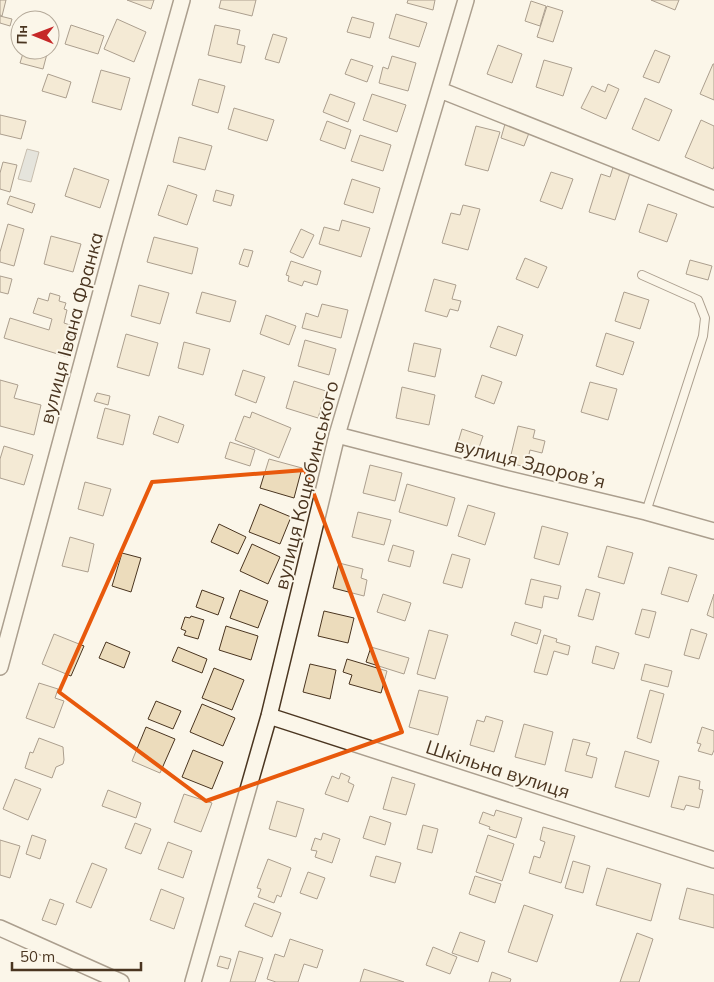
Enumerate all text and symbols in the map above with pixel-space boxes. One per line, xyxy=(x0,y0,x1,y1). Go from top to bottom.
north arrow xyxy=(10,10,60,60)
text: Пн xyxy=(13,25,31,45)
street label: вулиця Івана Франка xyxy=(34,229,108,427)
street label: вулиця Коцюбинського xyxy=(268,378,344,592)
street label: вулиця Здоровʼя xyxy=(452,433,608,493)
street label: Шкільна вулиця xyxy=(423,734,573,804)
scale bar xyxy=(12,940,141,972)
text: 50 m xyxy=(20,947,55,966)

